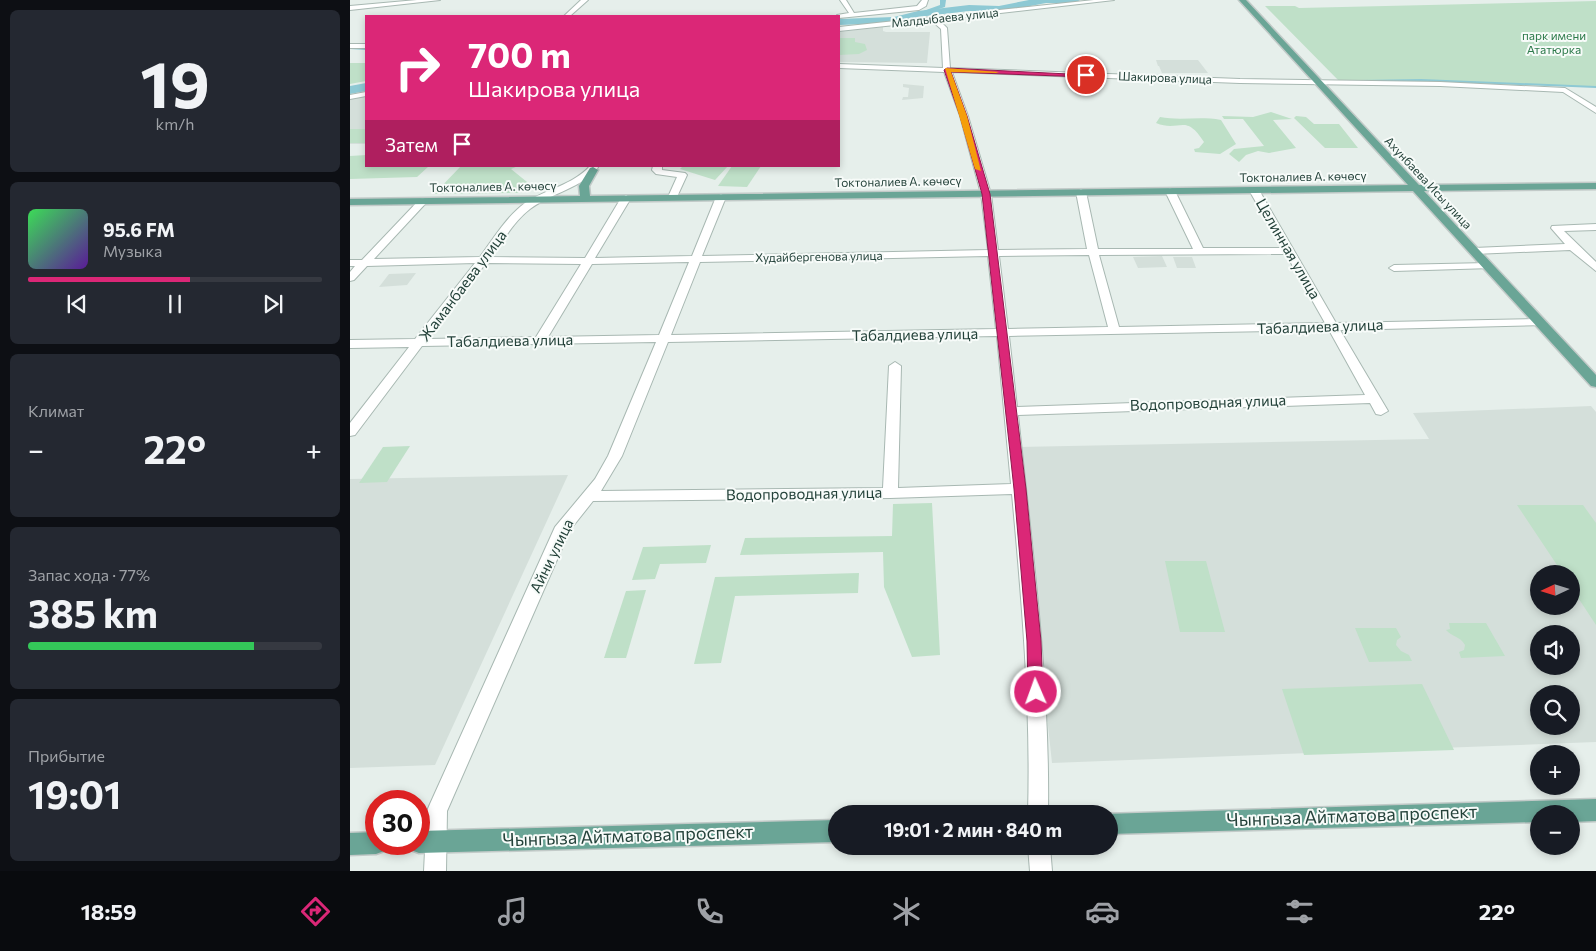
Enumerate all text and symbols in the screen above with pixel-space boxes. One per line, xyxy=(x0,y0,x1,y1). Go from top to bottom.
street label: Малдыбаева улица xyxy=(891,4,999,30)
park label: парк имени Ататюрка xyxy=(1522,28,1586,56)
text: 700 m xyxy=(468,32,571,75)
icon: right xyxy=(385,35,450,100)
text: 19 xyxy=(140,42,210,121)
pin xyxy=(1065,54,1107,96)
icon: arrive xyxy=(1072,61,1100,89)
street label: Шакирова улица xyxy=(1118,68,1212,86)
text: Шакирова улица xyxy=(468,75,640,102)
text: km/h xyxy=(156,114,194,133)
icon: arrive xyxy=(448,130,476,158)
text: Затем xyxy=(385,133,438,156)
street label: Ахунбаева Исы улица xyxy=(1382,133,1475,231)
street label: Токтоналиев А. көчөсү xyxy=(1239,168,1367,184)
street label: Токтоналиев А. көчөсү xyxy=(834,173,962,189)
street label: Токтоналиев А. көчөсү xyxy=(429,178,557,194)
street label: Целинная улица xyxy=(1253,195,1325,302)
text: 95.6 FM xyxy=(103,218,175,241)
street label: Жаманбаева улица xyxy=(414,226,510,345)
text: Музыка xyxy=(103,241,162,260)
street label: Худайбергенова улица xyxy=(755,248,883,264)
icon: previous xyxy=(63,290,91,318)
icon: pause xyxy=(161,290,189,318)
icon: next xyxy=(259,290,287,318)
street label: Табалдиева улица xyxy=(1256,315,1384,337)
street label: Табалдиева улица xyxy=(852,324,978,344)
street label: Табалдиева улица xyxy=(447,330,573,350)
street label: Водопроводная улица xyxy=(1130,390,1286,414)
text: Климат xyxy=(28,401,84,420)
text: 22° xyxy=(143,425,206,472)
text: − xyxy=(28,432,44,466)
text: + xyxy=(306,432,322,466)
street label: Водопроводная улица xyxy=(726,483,882,503)
street label: Айни улица xyxy=(525,516,577,595)
text: Запас хода · 77% xyxy=(28,565,150,584)
north arrow xyxy=(1530,565,1580,615)
map controls xyxy=(1530,565,1580,855)
text: 385 km xyxy=(28,589,158,636)
button: sound xyxy=(1530,625,1580,675)
position arrow xyxy=(1009,665,1061,717)
button: search xyxy=(1530,685,1580,735)
button: + xyxy=(1530,745,1580,795)
text: Прибытие xyxy=(28,746,105,765)
text: 19:01 xyxy=(28,770,121,817)
speed limit sign: 30 xyxy=(365,790,430,855)
street label: Чынгыза Айтматова проспект xyxy=(1226,800,1478,830)
button: − xyxy=(1530,805,1580,855)
text: 19:01 · 2 мин · 840 m xyxy=(884,818,1062,841)
street label: Чынгыза Айтматова проспект xyxy=(502,820,754,850)
icon: directions xyxy=(298,894,333,929)
icon: music xyxy=(495,894,530,929)
icon: phone xyxy=(692,894,727,929)
icon: climate xyxy=(889,894,924,929)
icon: car xyxy=(1085,894,1120,929)
icon: filters xyxy=(1282,894,1317,929)
text: 18:59 xyxy=(81,898,137,925)
text: 22° xyxy=(1479,898,1515,925)

